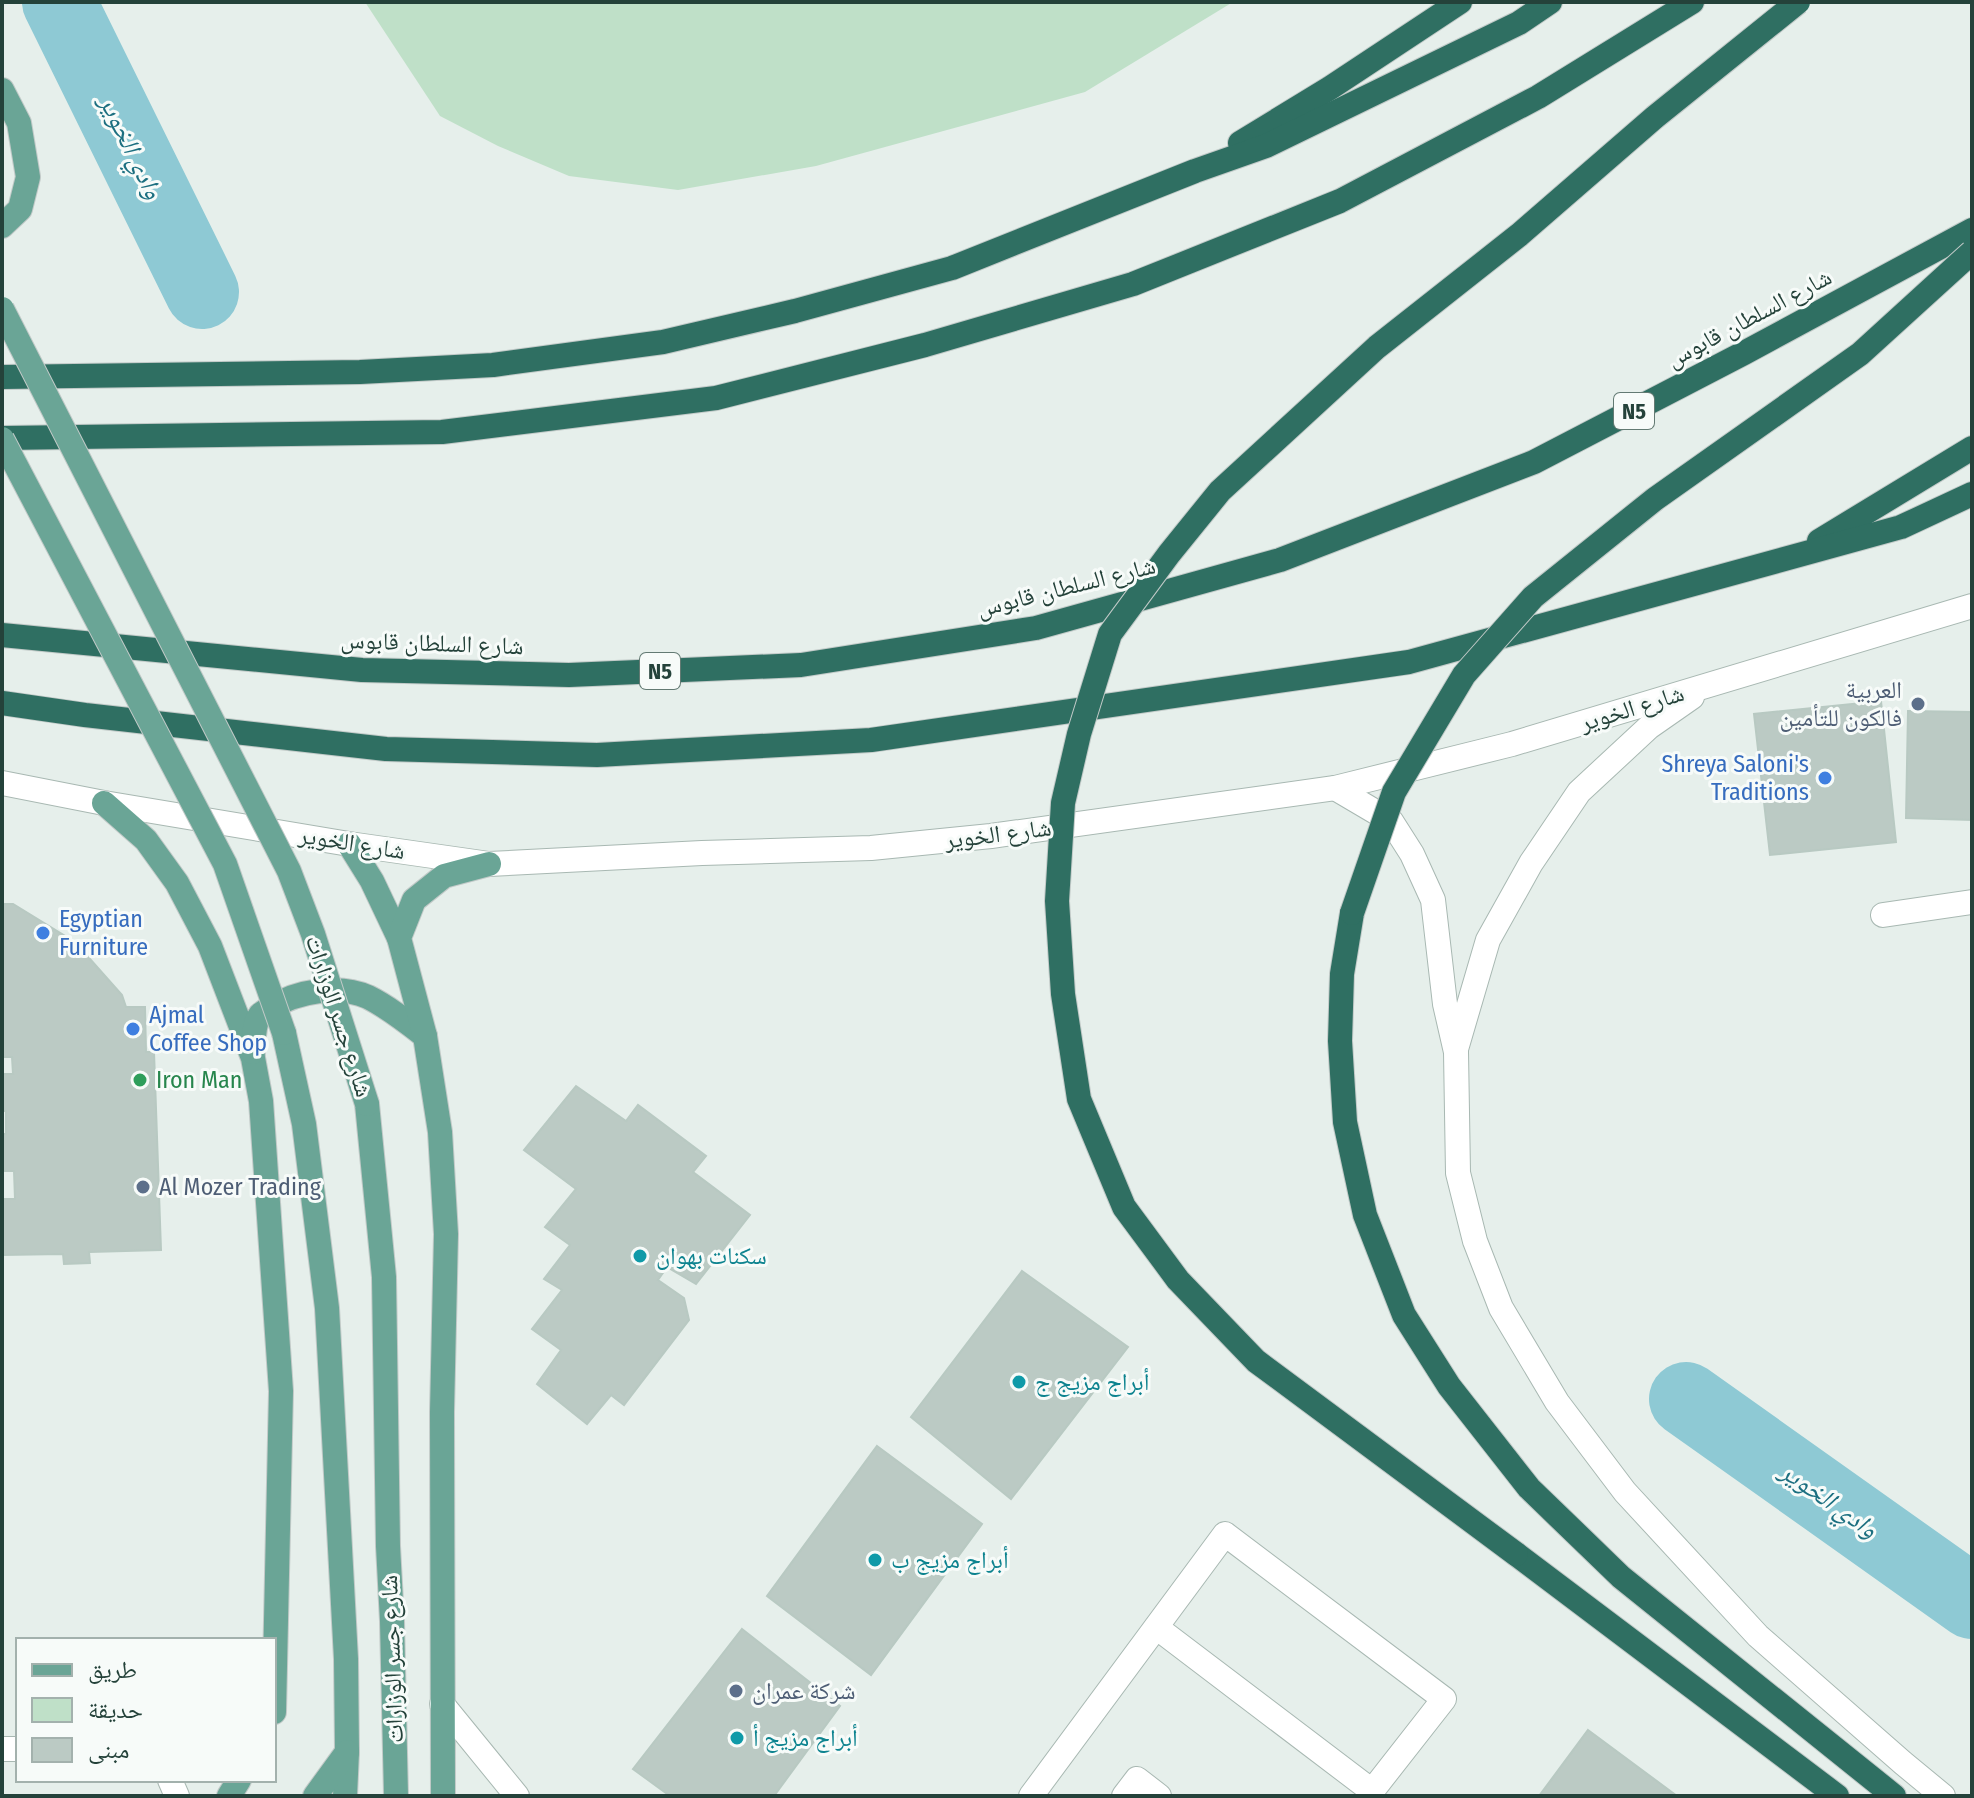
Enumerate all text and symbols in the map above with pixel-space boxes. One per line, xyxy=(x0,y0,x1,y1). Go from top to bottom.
water label: وادي الخوير xyxy=(88,88,169,206)
street label: شارع السلطان قابوس xyxy=(1662,263,1837,374)
road number: N5 xyxy=(1614,393,1654,429)
street label: شارع السلطان قابوس xyxy=(974,551,1158,624)
street label: شارع السلطان قابوس xyxy=(340,626,524,661)
road number: N5 xyxy=(640,653,680,689)
place label: العربية فالكون للتأمين xyxy=(1780,676,1902,732)
street label: شارع الخوير xyxy=(1576,679,1688,738)
marker: العربية فالكون للتأمين xyxy=(1909,695,1927,713)
place label: Shreya Saloni's Traditions xyxy=(1661,750,1809,806)
marker: Shreya Saloni's Traditions xyxy=(1816,769,1834,787)
street label: شارع الخوير xyxy=(942,814,1053,856)
street label: شارع الخوير xyxy=(296,821,407,866)
place label: Egyptian Furniture xyxy=(59,905,148,961)
marker: Egyptian Furniture xyxy=(34,924,52,942)
street label: شارع جسر الوزارات xyxy=(299,932,378,1101)
place label: Ajmal Coffee Shop xyxy=(149,1001,267,1057)
marker: Ajmal Coffee Shop xyxy=(124,1020,142,1038)
place label: Iron Man xyxy=(156,1066,242,1094)
marker: Iron Man xyxy=(131,1071,149,1089)
place label: Al Mozer Trading xyxy=(159,1173,322,1201)
marker: Al Mozer Trading xyxy=(134,1178,152,1196)
place label: سكنات بهوان xyxy=(656,1242,767,1270)
marker: سكنات بهوان xyxy=(631,1247,649,1265)
place label: أبراج مزيج ج xyxy=(1035,1368,1149,1397)
marker: أبراج مزيج ج xyxy=(1010,1373,1028,1391)
water label: وادي الخوير xyxy=(1770,1454,1884,1549)
place label: أبراج مزيج ب xyxy=(891,1546,1009,1575)
marker: أبراج مزيج ب xyxy=(866,1551,884,1569)
street label: شارع جسر الوزارات xyxy=(375,1574,410,1744)
legend xyxy=(16,1638,276,1782)
text: طريق xyxy=(88,1656,137,1684)
place label: شركة عمران xyxy=(752,1677,855,1705)
marker: شركة عمران xyxy=(727,1682,745,1700)
text: حديقة xyxy=(88,1696,143,1724)
place label: أبراج مزيج أ xyxy=(753,1724,858,1753)
marker: أبراج مزيج أ xyxy=(728,1729,746,1747)
text: مبنى xyxy=(88,1736,129,1764)

